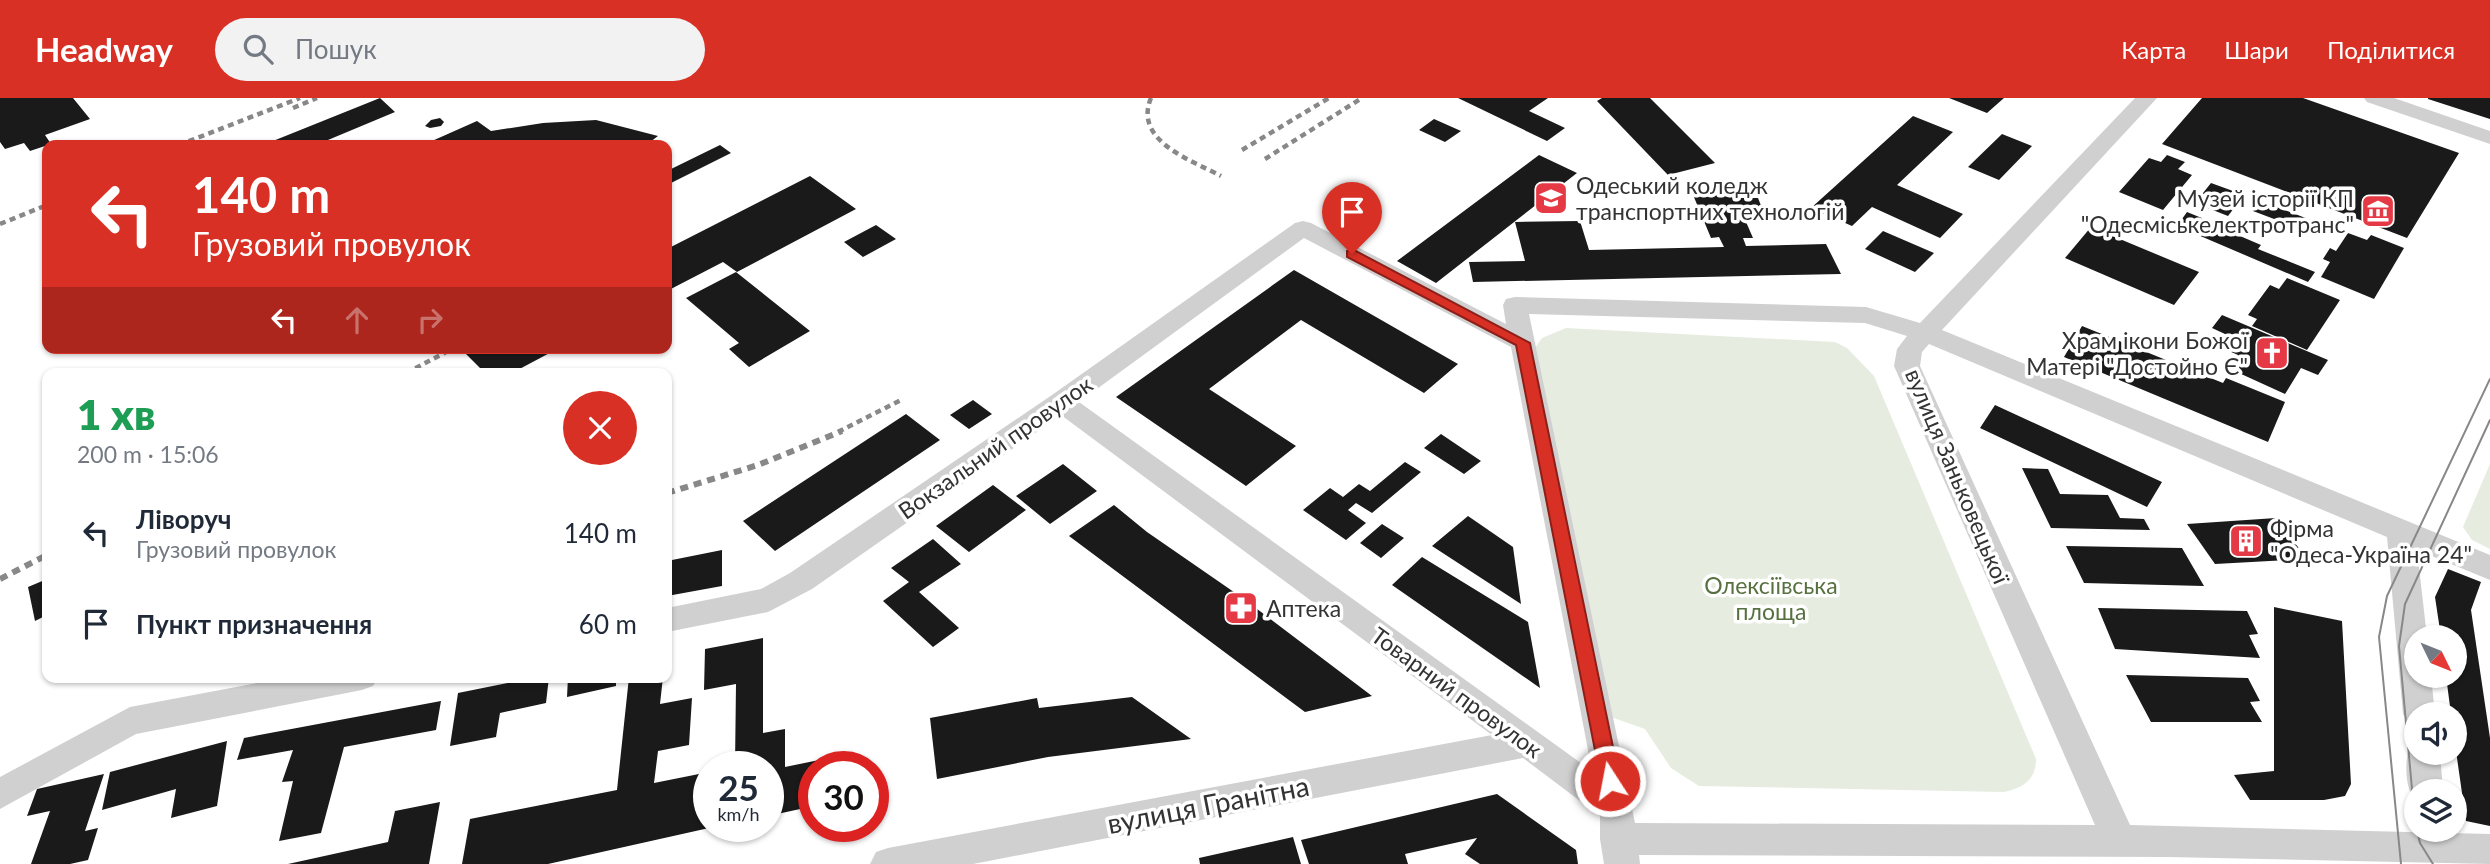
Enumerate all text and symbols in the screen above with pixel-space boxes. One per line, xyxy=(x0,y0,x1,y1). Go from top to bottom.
search box xyxy=(215,18,705,81)
text: Headway xyxy=(35,29,173,69)
icon: search xyxy=(239,30,277,68)
text: Пошук xyxy=(295,33,377,65)
text: Карта xyxy=(2121,35,2186,64)
text: Шари xyxy=(2224,35,2289,64)
text: Поділитися xyxy=(2327,35,2455,64)
text: 140 m xyxy=(192,165,330,223)
icon: left xyxy=(77,168,168,259)
place label: Одеський коледж транспортних технологій xyxy=(1576,171,1845,225)
school or university icon: Одеський коледж транспортних технологій xyxy=(1532,179,1570,217)
pin xyxy=(1322,182,1382,254)
place label: Музей історії КП "Одесміськелектротранс" xyxy=(2081,184,2354,238)
museum icon: Музей історії КП "Одесміськелектротранс" xyxy=(2359,192,2397,230)
icon: arrive xyxy=(1333,193,1371,231)
text: Грузовий провулок xyxy=(192,224,471,263)
icon: left xyxy=(265,301,303,339)
icon: ahead xyxy=(338,301,376,339)
icon: right xyxy=(411,301,449,339)
place label: Храм ікони Божої Матері "Достойно Є" xyxy=(2026,326,2248,380)
church icon: Храм ікони Божої Матері "Достойно Є" xyxy=(2253,334,2291,372)
street label: вулиця Заньковецької xyxy=(1900,364,2016,588)
street label: Вокзальний провулок xyxy=(893,369,1097,525)
text: 1 хв xyxy=(77,389,155,439)
button: close xyxy=(563,391,637,465)
text: 200 m · 15:06 xyxy=(77,440,219,468)
text: Ліворуч xyxy=(136,503,232,535)
icon: left xyxy=(77,514,115,552)
place label: Фірма "Одеса-Україна 24" xyxy=(2270,514,2472,568)
text: 140 m xyxy=(564,517,637,549)
building icon: Фірма "Одеса-Україна 24" xyxy=(2227,522,2265,560)
text: Грузовий провулок xyxy=(136,535,336,563)
park label: Олексіївська площа xyxy=(1704,571,1838,625)
pharmacy icon: Аптека xyxy=(1222,589,1260,627)
place label: Аптека xyxy=(1266,594,1341,622)
icon: arrive xyxy=(77,605,115,643)
text: Пункт призначення xyxy=(136,608,372,640)
text: 60 m xyxy=(579,608,637,640)
street label: Товарний провулок xyxy=(1366,621,1548,763)
north arrow xyxy=(2404,625,2468,688)
map controls xyxy=(2404,625,2467,842)
button: sound xyxy=(2404,702,2467,765)
position arrow xyxy=(1573,744,1647,818)
speed limit sign: 30 xyxy=(798,751,889,842)
text: 25 xyxy=(718,766,759,808)
street label: вулиця Гранітна xyxy=(1104,768,1312,840)
button: layers xyxy=(2404,779,2467,842)
text: km/h xyxy=(717,803,760,825)

